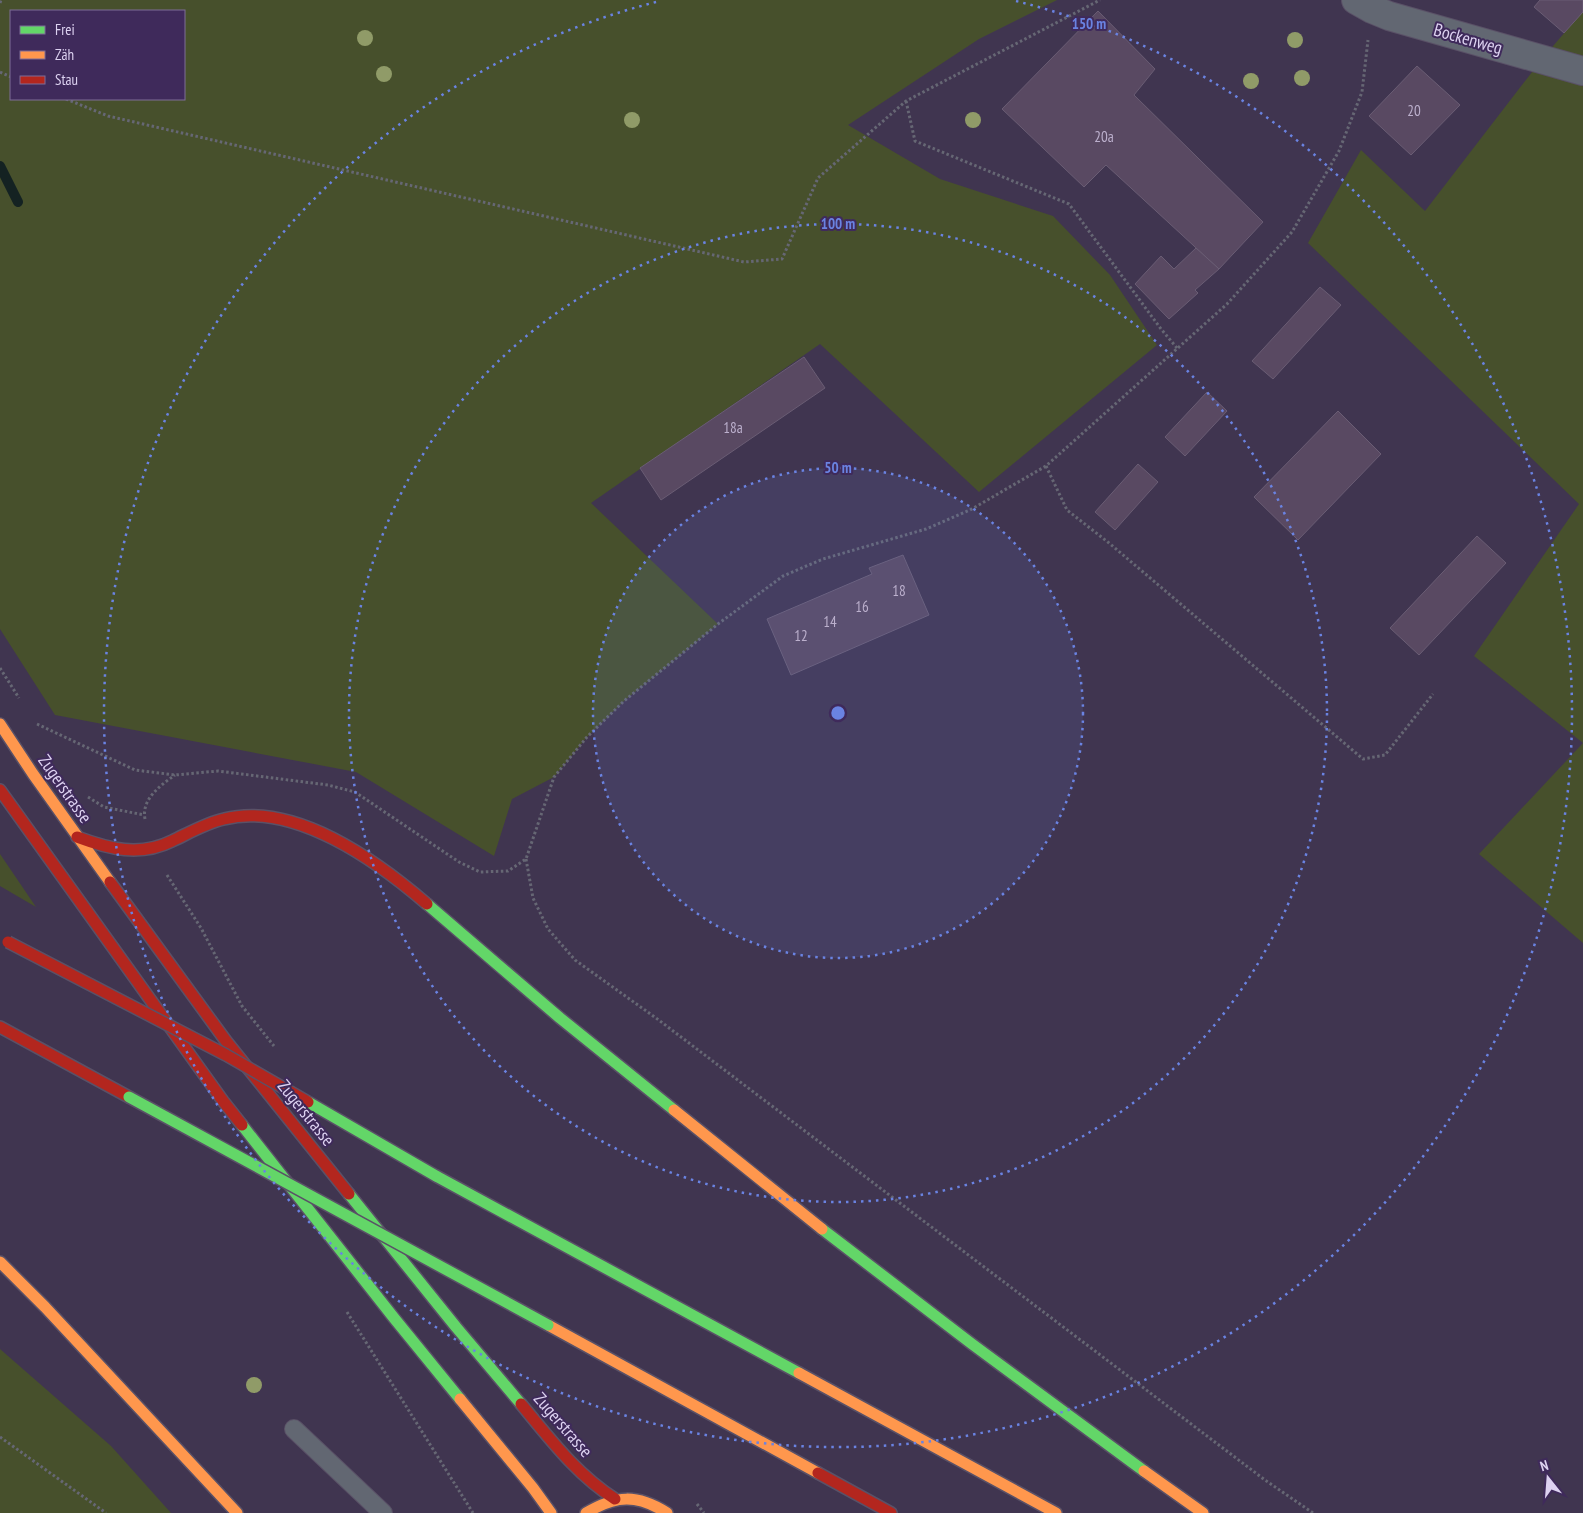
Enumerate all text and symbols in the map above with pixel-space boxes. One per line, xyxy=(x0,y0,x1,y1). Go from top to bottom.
legend xyxy=(10,10,185,100)
text: 150 m xyxy=(1072,14,1106,33)
street label: Bockenweg xyxy=(1431,18,1505,59)
text: Frei xyxy=(55,20,75,39)
text: Zäh xyxy=(55,45,74,64)
text: Stau xyxy=(55,70,78,89)
house number: 20 xyxy=(1407,101,1421,120)
house number: 20a xyxy=(1094,127,1114,146)
text: 100 m xyxy=(821,214,855,233)
house number: 18a xyxy=(723,418,743,437)
text: 50 m xyxy=(824,458,852,477)
house number: 18 xyxy=(892,581,906,600)
house number: 16 xyxy=(855,597,869,616)
house number: 14 xyxy=(823,612,837,631)
house number: 12 xyxy=(794,626,808,645)
centre of rings xyxy=(829,704,847,722)
street label: Zugerstrasse xyxy=(34,750,97,827)
street label: Zugerstrasse xyxy=(273,1075,340,1150)
street label: Zugerstrasse xyxy=(529,1388,598,1462)
north arrow xyxy=(1523,1453,1573,1503)
text: N xyxy=(1538,1456,1550,1475)

